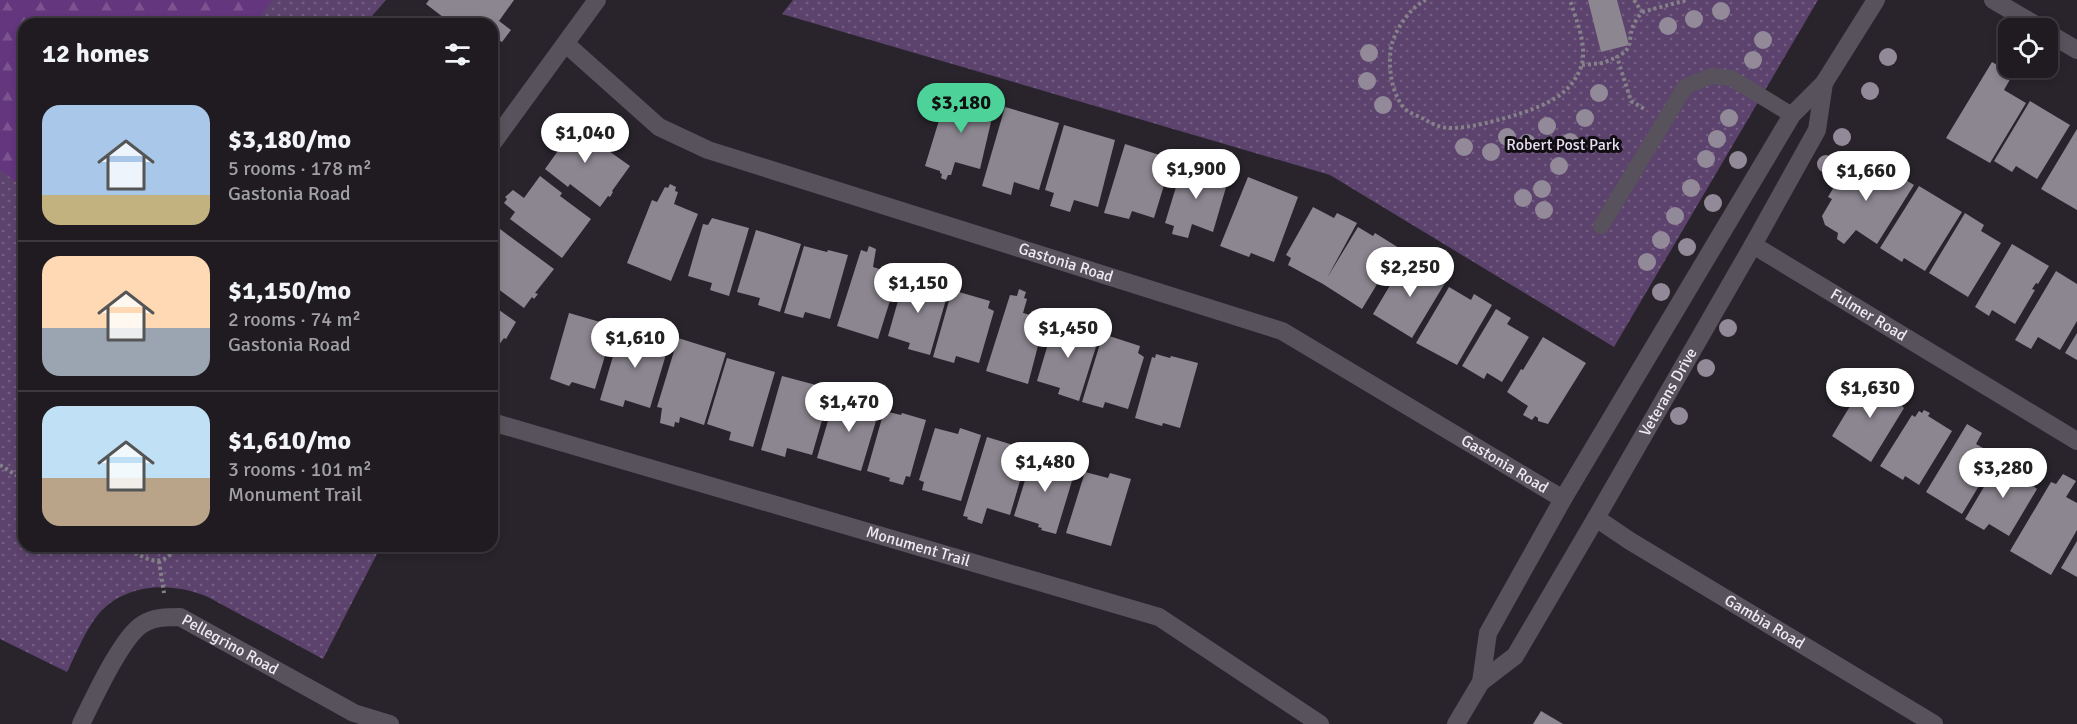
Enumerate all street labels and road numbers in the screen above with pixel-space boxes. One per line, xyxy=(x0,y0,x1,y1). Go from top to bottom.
street label: Gastonia Road xyxy=(1016,239,1116,287)
street label: Fulmer Road xyxy=(1827,284,1910,346)
street label: Veterans Drive xyxy=(1635,344,1702,440)
street label: Gastonia Road xyxy=(1457,430,1552,498)
street label: Monument Trail xyxy=(864,522,973,571)
street label: Gambia Road xyxy=(1721,590,1808,654)
street label: Pellegrino Road xyxy=(178,610,282,679)

